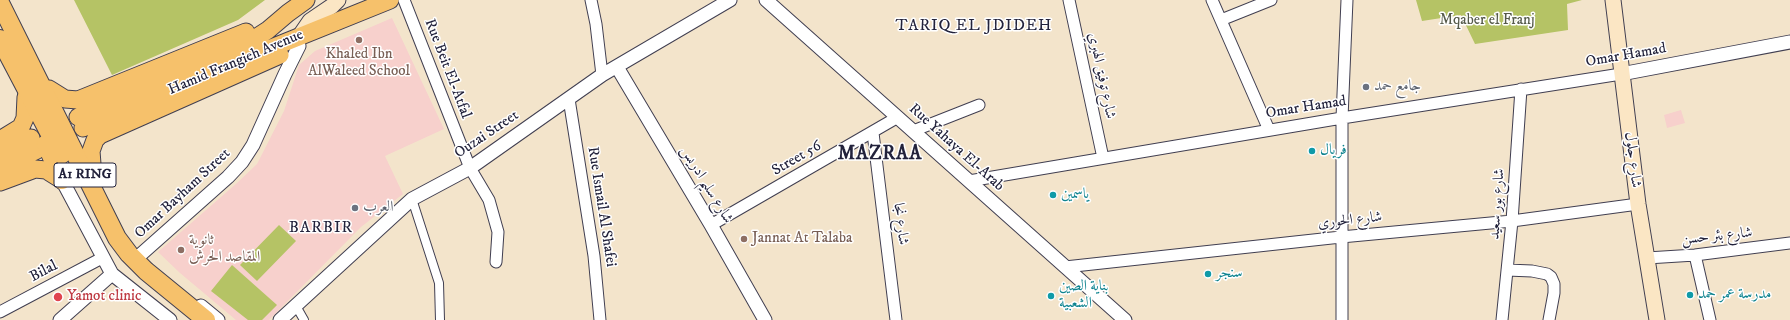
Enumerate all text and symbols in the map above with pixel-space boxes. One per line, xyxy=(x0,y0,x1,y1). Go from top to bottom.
park label: Mqaber el Franj xyxy=(1439,12,1535,30)
street label: Rue Beit El-Atfal xyxy=(420,17,474,121)
district label: TARIQ EL JDIDEH xyxy=(896,17,1052,37)
street label: Hamid Frangieh Avenue xyxy=(166,26,306,100)
street label: شارع توفيق الهبري xyxy=(1083,31,1119,121)
marker: Khaled Ibn AlWaleed School xyxy=(354,35,364,45)
street label: Omar Hamad xyxy=(1584,40,1668,72)
place label: Khaled Ibn AlWaleed School xyxy=(308,46,410,81)
place label: جامع حمد xyxy=(1374,78,1421,96)
marker: جامع حمد xyxy=(1361,82,1371,92)
street label: Omar Hamad xyxy=(1265,93,1347,123)
street label: Rue Yahaya El-Arab xyxy=(905,100,1007,196)
street label: Ouzai Street xyxy=(452,107,522,163)
street label: شارع جلول xyxy=(1620,131,1644,189)
street label: Street 56 xyxy=(769,138,825,180)
place label: فريال xyxy=(1320,142,1347,160)
street label: شارع سليم ادريس xyxy=(676,143,736,227)
district label: MAZRAA xyxy=(838,144,922,166)
street label: Omar Bayham Street xyxy=(131,145,235,243)
street label: Rue Ismail Al Shafei xyxy=(583,146,619,268)
marker: فريال xyxy=(1307,146,1317,156)
road number: A1 RING xyxy=(54,163,116,187)
street label: شارع بور سعيد xyxy=(1487,168,1509,240)
place label: ياسمين xyxy=(1061,186,1089,204)
marker: ياسمين xyxy=(1048,190,1058,200)
place label: العرب xyxy=(363,199,393,217)
street label: شارع نجا xyxy=(888,202,912,246)
marker: العرب xyxy=(350,203,360,213)
street label: شارع الحوري xyxy=(1317,209,1383,233)
district label: BARBIR xyxy=(289,219,353,239)
street label: شارع بئر حسن xyxy=(1681,224,1753,250)
place label: Jannat At Talaba xyxy=(752,230,852,248)
place label: ثانوية المقاصد الحرش xyxy=(189,232,260,267)
marker: Jannat At Talaba xyxy=(739,234,749,244)
marker: ثانوية المقاصد الحرش xyxy=(176,245,186,255)
street label: Bilal xyxy=(27,257,61,287)
place label: سنجر xyxy=(1216,265,1242,283)
marker: سنجر xyxy=(1203,269,1213,279)
place label: بناية الصين الشعبية xyxy=(1059,278,1109,313)
place label: مدرسة عمر حمد xyxy=(1698,286,1771,304)
place label: Yamot clinic xyxy=(67,288,141,306)
marker: مدرسة عمر حمد xyxy=(1685,290,1695,300)
marker: Yamot clinic xyxy=(52,291,64,303)
marker: بناية الصين الشعبية xyxy=(1046,291,1056,301)

